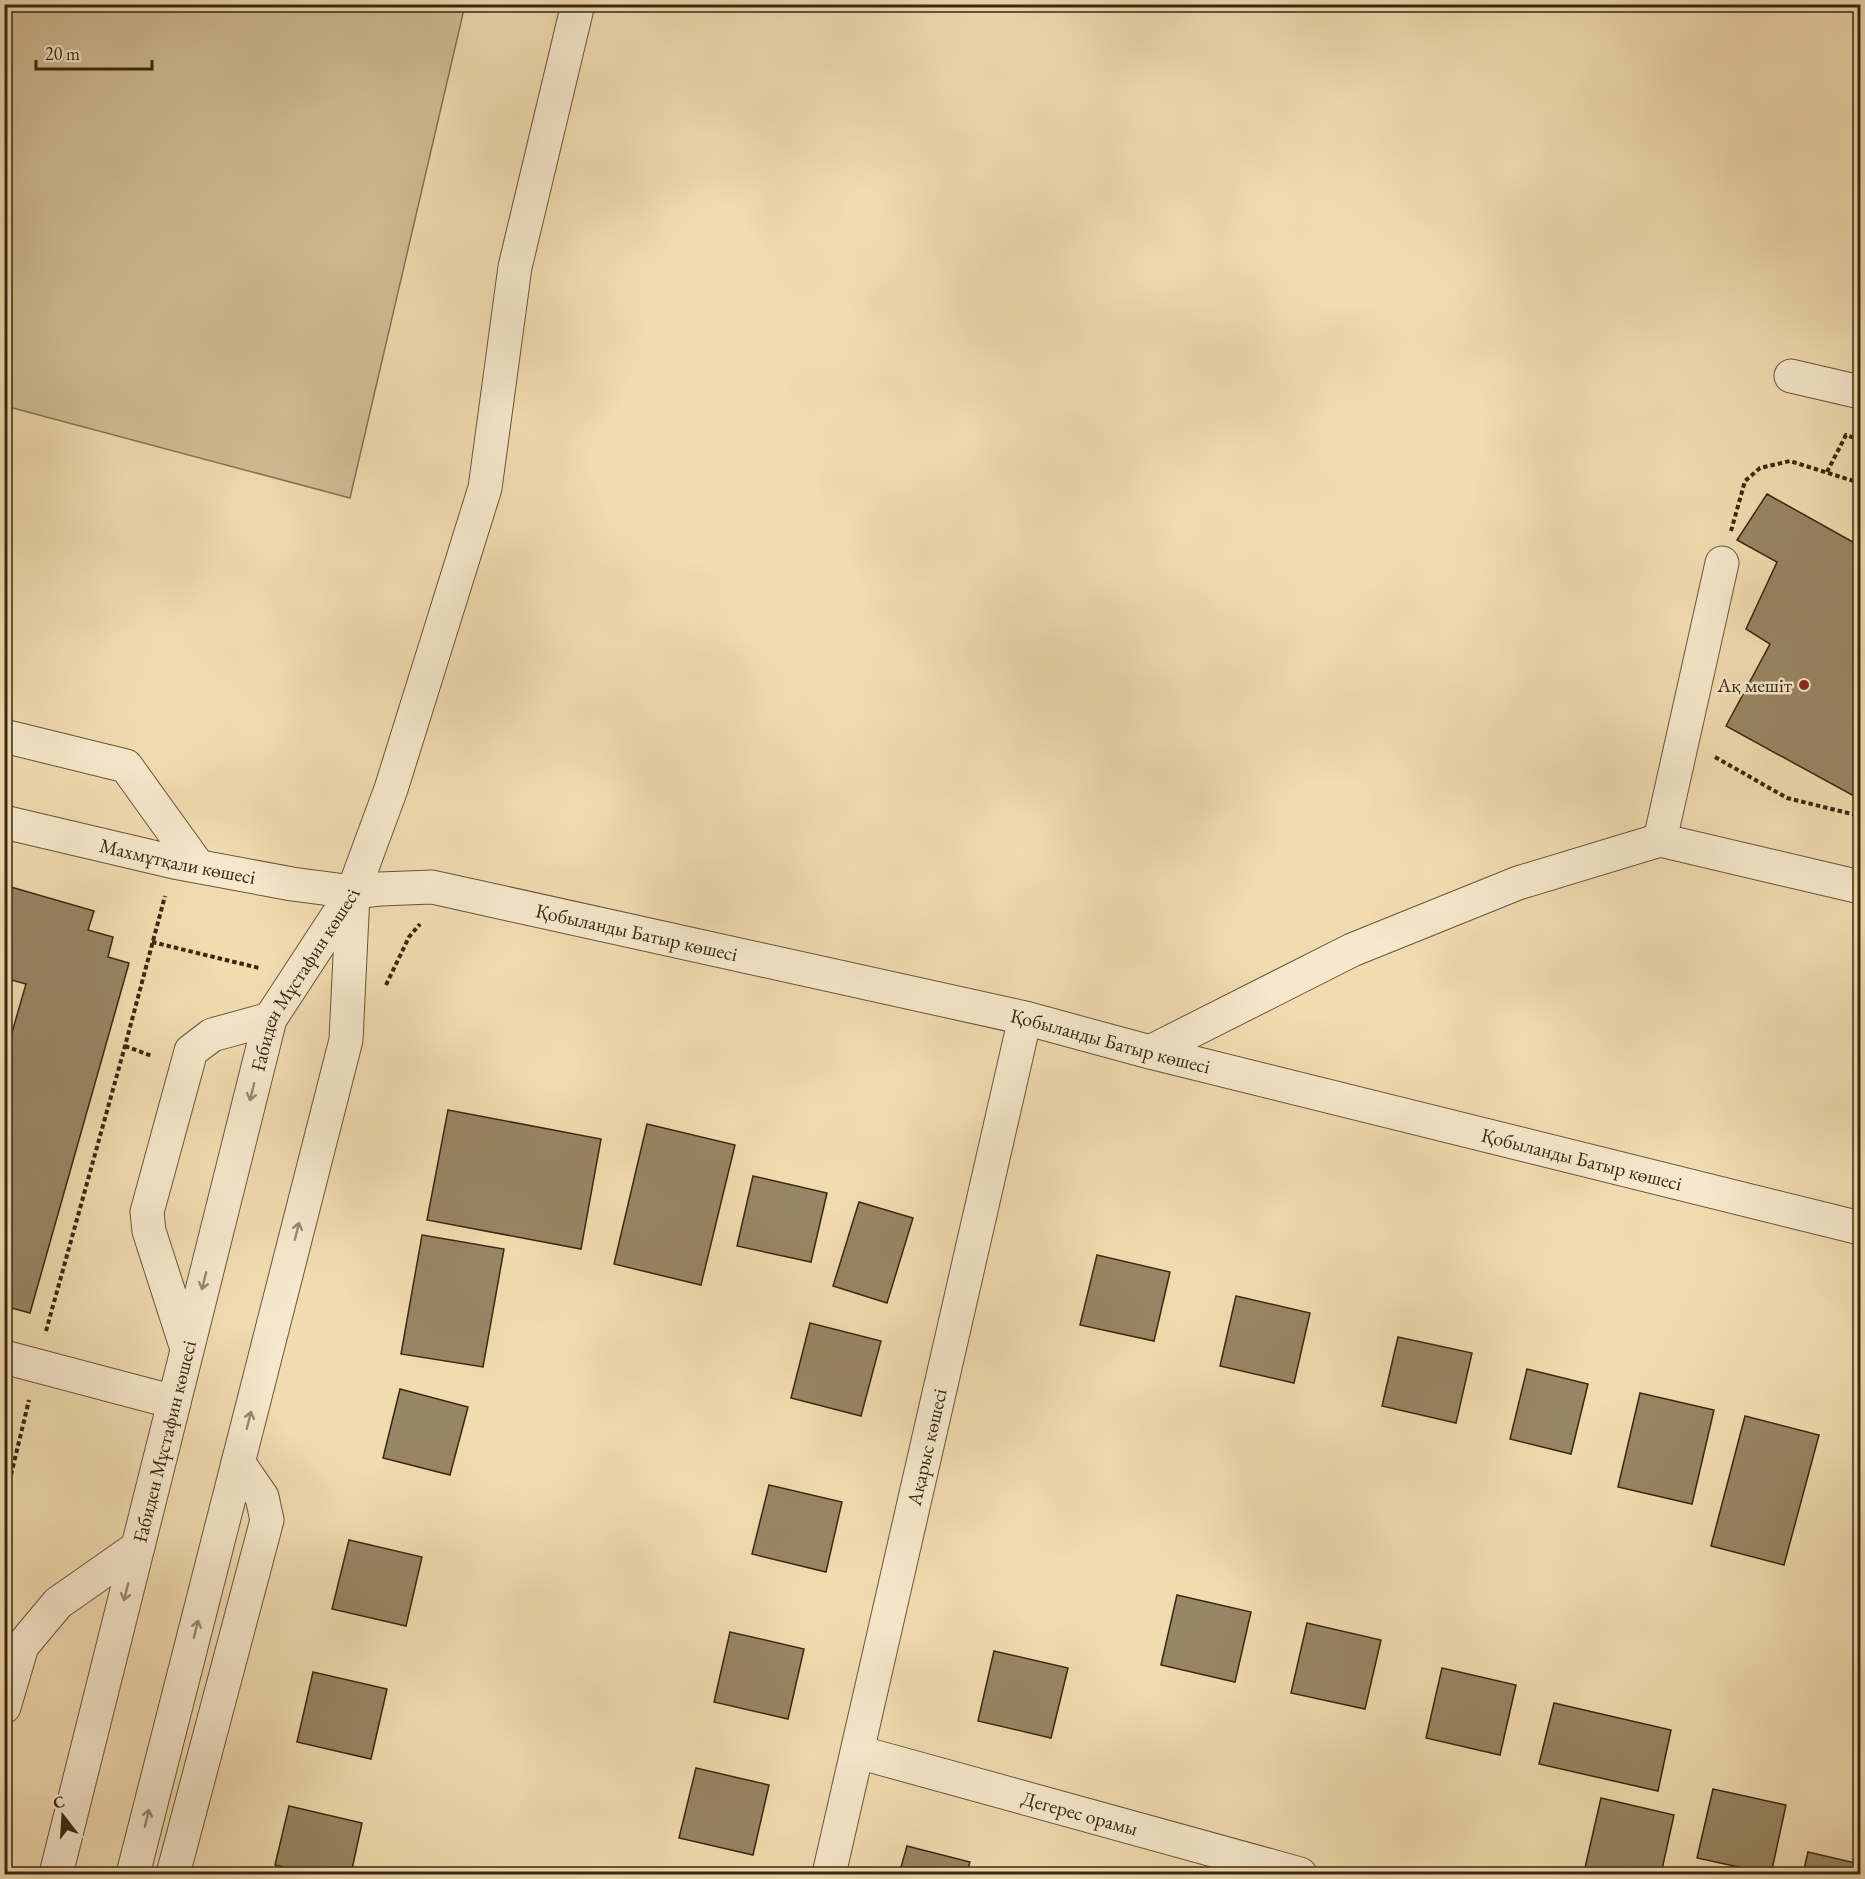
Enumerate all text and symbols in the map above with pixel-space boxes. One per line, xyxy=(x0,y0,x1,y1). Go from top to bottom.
scale bar xyxy=(36,33,152,71)
text: 20 m xyxy=(45,42,80,65)
place label: Ақ мешіт xyxy=(1716,672,1792,698)
marker: Ақ мешіт xyxy=(1797,678,1811,692)
street label: Махмұтқали көшесі xyxy=(97,832,258,890)
street label: Ғабиден Мұстафин көшесі xyxy=(245,885,366,1074)
street label: Қобыланды Батыр көшесі xyxy=(533,897,740,967)
street label: Қобыланды Батыр көшесі xyxy=(1008,1002,1213,1079)
one-way arrow xyxy=(246,1082,257,1101)
street label: Қобыланды Батыр көшесі xyxy=(1479,1122,1685,1196)
one-way arrow xyxy=(292,1221,303,1240)
one-way arrow xyxy=(198,1271,210,1290)
street label: Ғабиден Мұстафин көшесі xyxy=(127,1338,202,1545)
street label: Ақарыс көшесі xyxy=(901,1386,953,1509)
one-way arrow xyxy=(244,1410,255,1429)
one-way arrow xyxy=(120,1582,132,1601)
one-way arrow xyxy=(190,1620,202,1639)
street label: Дегерес орамы xyxy=(1019,1785,1141,1842)
north arrow xyxy=(33,1786,93,1846)
text: С xyxy=(50,1790,67,1814)
one-way arrow xyxy=(142,1809,154,1828)

